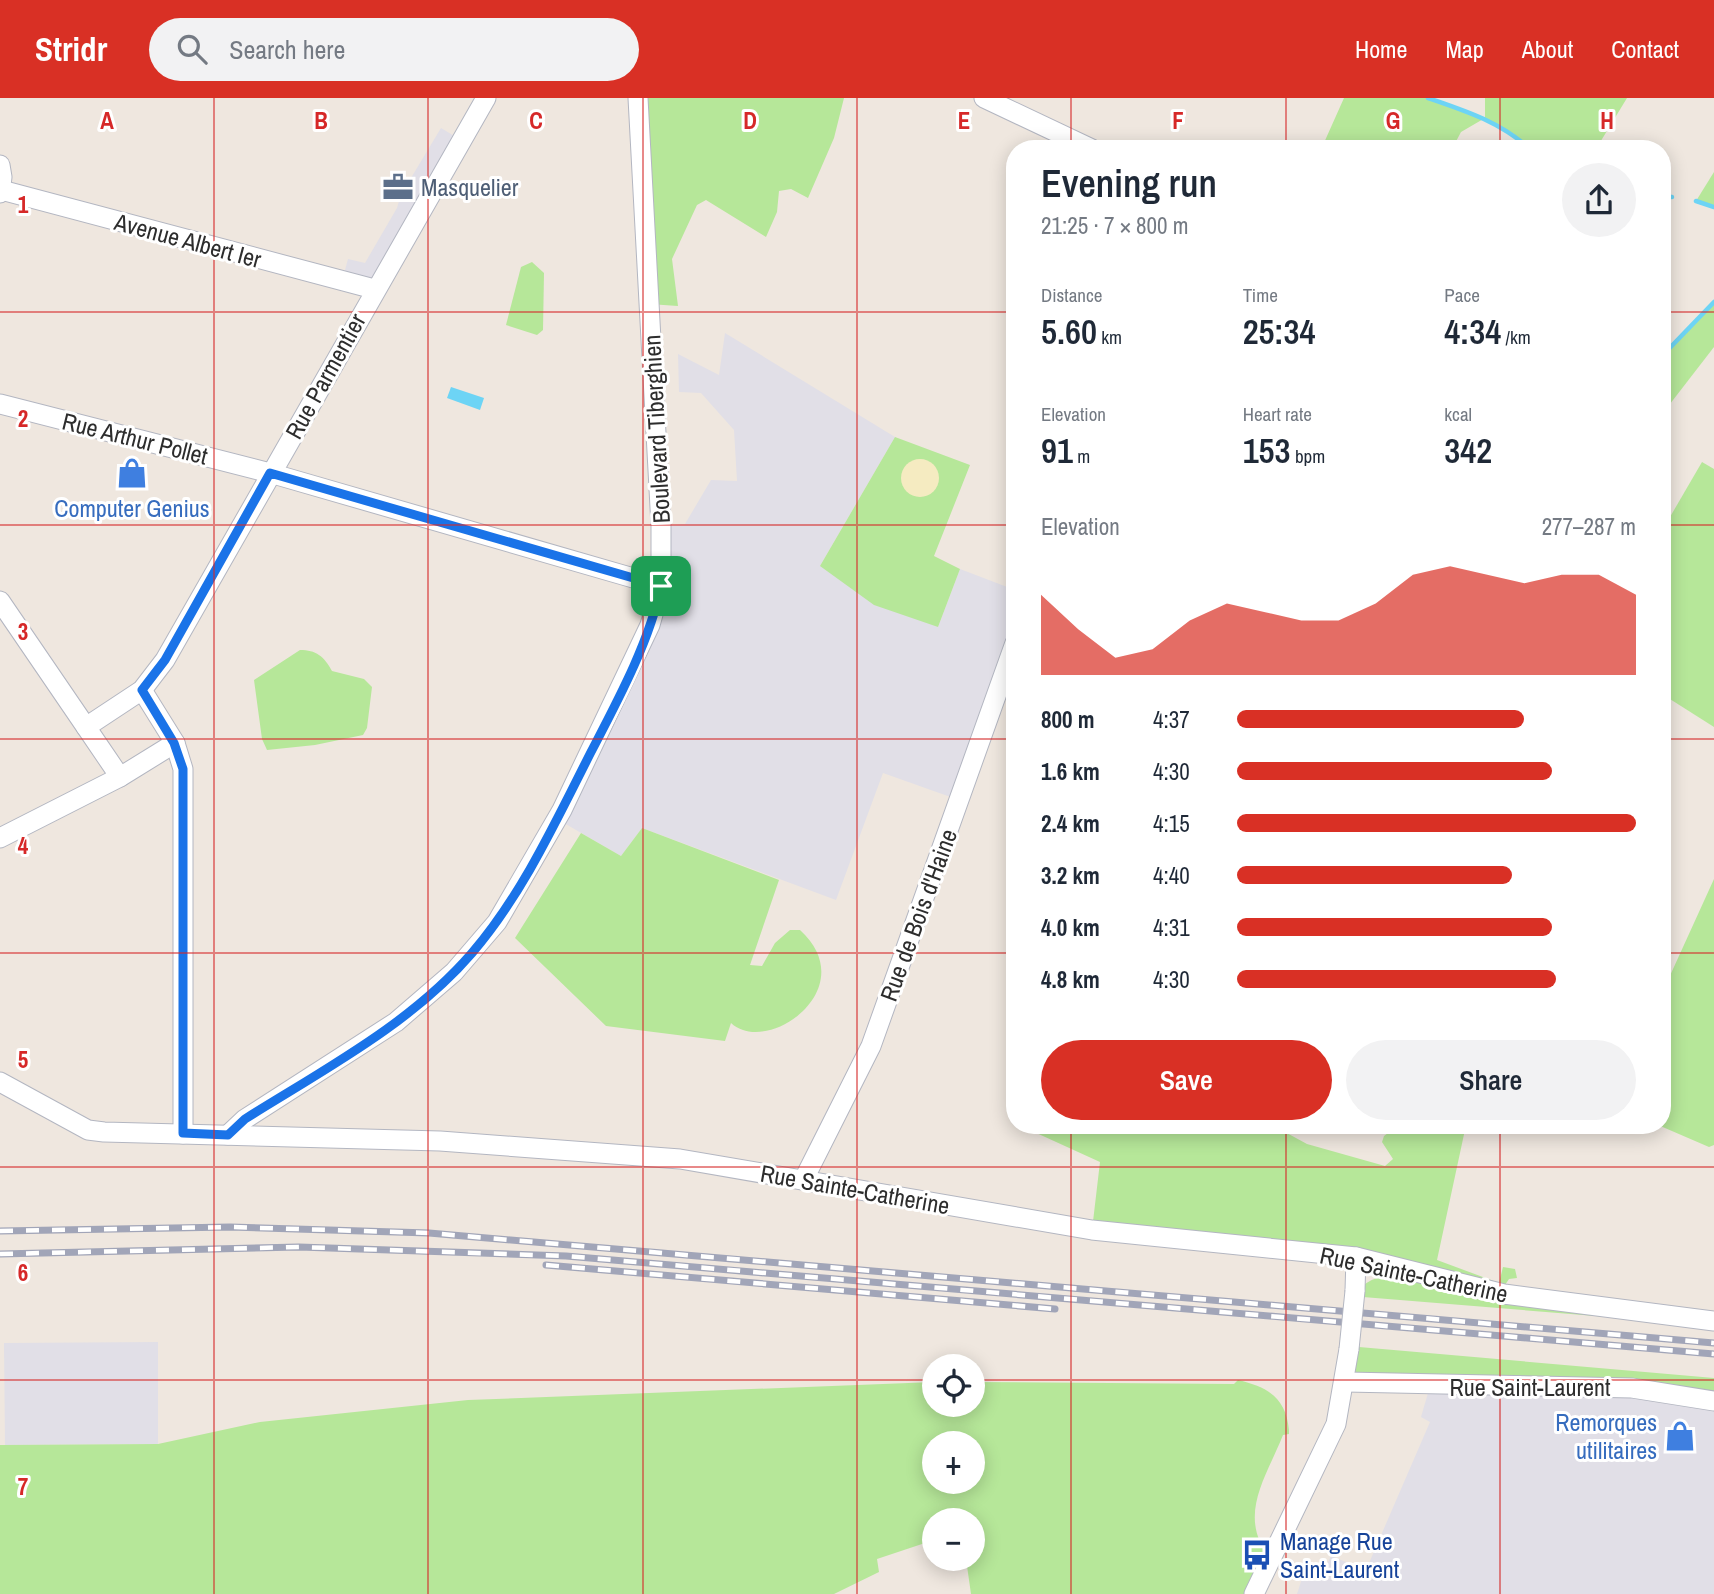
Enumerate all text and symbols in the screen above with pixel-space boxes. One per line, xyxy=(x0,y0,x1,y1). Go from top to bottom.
search box xyxy=(149,18,639,81)
text: Stridr xyxy=(35,27,107,71)
icon: search xyxy=(173,30,211,68)
text: Search here xyxy=(229,32,345,67)
text: Home xyxy=(1355,33,1407,65)
text: Map xyxy=(1445,33,1484,65)
text: About xyxy=(1522,33,1573,65)
text: Contact xyxy=(1611,33,1679,65)
text: A xyxy=(100,105,114,136)
text: B xyxy=(314,105,328,136)
text: C xyxy=(529,105,543,136)
text: D xyxy=(743,105,757,136)
text: E xyxy=(958,105,970,136)
text: F xyxy=(1172,105,1184,136)
text: G xyxy=(1386,105,1400,136)
text: H xyxy=(1600,105,1614,136)
text: Evening run xyxy=(1041,158,1217,209)
button: share xyxy=(1562,163,1636,237)
office icon: Masquelier xyxy=(381,170,415,204)
place label: Masquelier xyxy=(421,171,519,203)
text: 1 xyxy=(18,189,29,220)
street label: Avenue Albert Ier xyxy=(110,205,265,275)
text: 21:25 · 7 × 800 m xyxy=(1041,210,1188,241)
text: Distance xyxy=(1041,282,1102,308)
text: Time xyxy=(1243,282,1278,308)
text: Pace xyxy=(1444,282,1480,308)
street label: Rue Parmentier xyxy=(277,307,373,445)
text: 5.60 xyxy=(1041,308,1097,355)
text: 25:34 xyxy=(1243,308,1316,355)
text: 4:34 xyxy=(1444,308,1501,355)
text: km xyxy=(1097,324,1122,350)
text: /km xyxy=(1501,324,1531,350)
street label: Boulevard Tiberghien xyxy=(635,334,677,524)
text: Elevation xyxy=(1041,401,1106,427)
text: Heart rate xyxy=(1243,401,1312,427)
text: kcal xyxy=(1444,401,1472,427)
text: 2 xyxy=(18,403,28,434)
street label: Rue Arthur Pollet xyxy=(59,404,212,472)
text: 91 xyxy=(1041,427,1073,474)
text: 153 xyxy=(1243,427,1291,474)
text: 342 xyxy=(1444,427,1492,474)
text: m xyxy=(1073,443,1090,469)
text: bpm xyxy=(1291,443,1325,469)
shop icon: Computer Genius xyxy=(115,456,149,490)
place label: Computer Genius xyxy=(54,492,210,524)
text: Elevation xyxy=(1041,511,1120,542)
text: 277–287 m xyxy=(1542,511,1636,542)
pin xyxy=(631,556,691,616)
icon: arrive xyxy=(642,567,680,605)
text: 3 xyxy=(18,616,28,647)
text: 800 m xyxy=(1041,704,1094,735)
text: 4:37 xyxy=(1153,704,1190,735)
text: 1.6 km xyxy=(1041,756,1100,787)
text: 4:30 xyxy=(1153,756,1190,787)
text: 2.4 km xyxy=(1041,808,1100,839)
text: 4:15 xyxy=(1153,808,1190,839)
street label: Rue de Bois d'Haine xyxy=(872,824,964,1006)
text: 4 xyxy=(18,830,29,861)
text: 3.2 km xyxy=(1041,860,1100,891)
text: 4:40 xyxy=(1153,860,1190,891)
text: 4.0 km xyxy=(1041,912,1100,943)
text: 4:31 xyxy=(1153,912,1190,943)
text: 4.8 km xyxy=(1041,964,1100,995)
text: 4:30 xyxy=(1153,964,1190,995)
button: Save xyxy=(1041,1040,1332,1120)
button: Share xyxy=(1346,1040,1636,1120)
text: 5 xyxy=(18,1044,28,1075)
street label: Rue Sainte-Catherine xyxy=(758,1157,952,1221)
street label: Rue Sainte-Catherine xyxy=(1317,1238,1511,1310)
text: 6 xyxy=(18,1257,28,1288)
map controls xyxy=(922,1354,985,1571)
button: locate xyxy=(922,1354,985,1417)
street label: Rue Saint-Laurent xyxy=(1450,1371,1611,1403)
place label: Remorques utilitaires xyxy=(1555,1406,1657,1466)
shop icon: Remorques utilitaires xyxy=(1663,1419,1697,1453)
button: + xyxy=(922,1431,985,1494)
text: 7 xyxy=(18,1471,28,1502)
button: − xyxy=(922,1508,985,1571)
place label: Manage Rue Saint-Laurent xyxy=(1280,1525,1400,1585)
bus stop icon: Manage Rue Saint-Laurent xyxy=(1240,1538,1274,1572)

